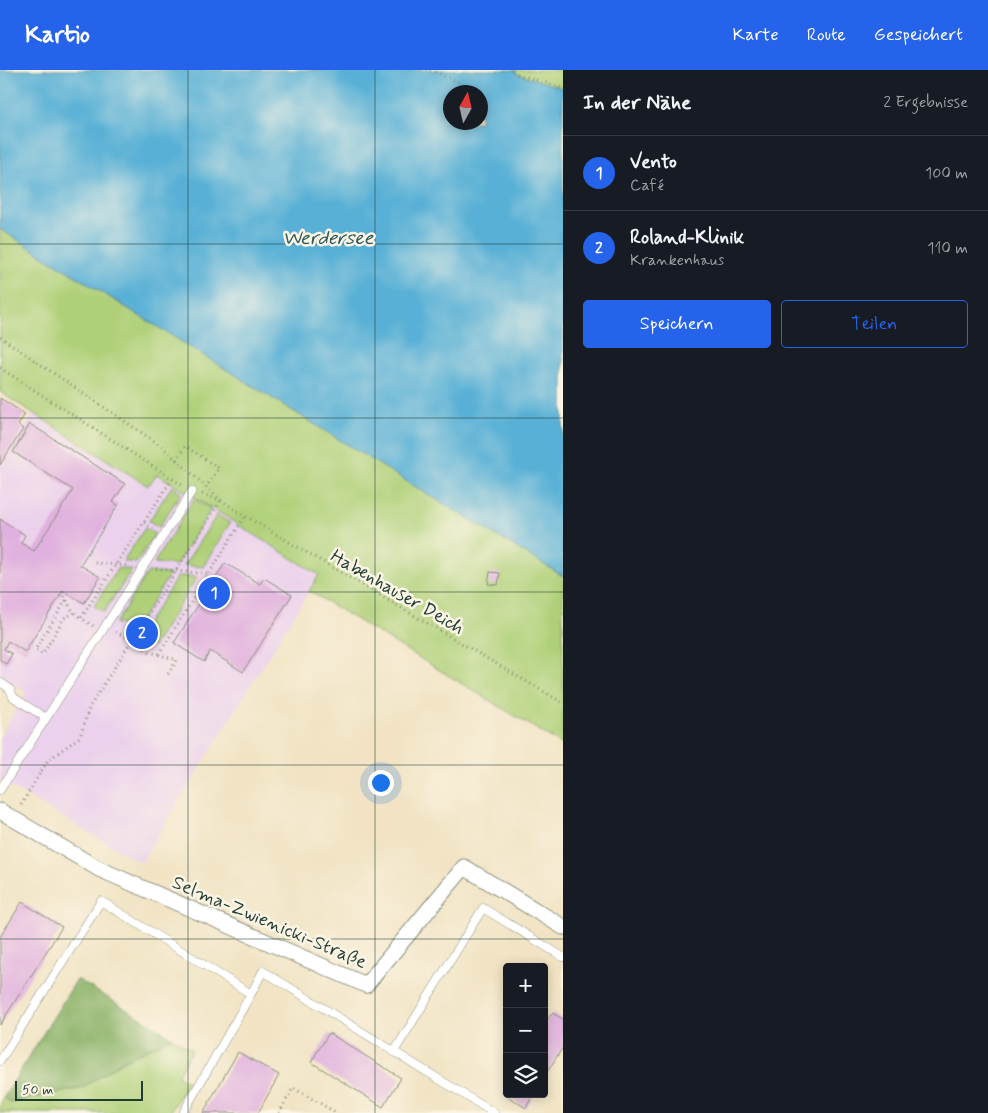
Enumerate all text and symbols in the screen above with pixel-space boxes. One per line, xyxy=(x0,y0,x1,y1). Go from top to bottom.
text: Kartio xyxy=(25,20,90,51)
text: Karte xyxy=(733,23,779,47)
text: Route xyxy=(807,23,846,47)
text: Gespeichert xyxy=(874,23,963,47)
north arrow xyxy=(443,85,488,130)
text: In der Nähe xyxy=(583,89,691,117)
text: 2 Ergebnisse xyxy=(883,92,968,113)
text: Vento xyxy=(630,150,677,175)
text: 1 xyxy=(595,163,603,184)
text: 100 m xyxy=(925,163,968,184)
text: Café xyxy=(630,175,664,196)
water label: Werdersee xyxy=(283,225,375,252)
text: Roland-Klinik xyxy=(630,225,744,250)
text: 2 xyxy=(595,238,603,259)
text: 110 m xyxy=(927,238,968,259)
text: Krankenhaus xyxy=(630,250,724,271)
button: Speichern xyxy=(583,300,771,348)
button: Teilen xyxy=(781,300,968,348)
street label: Habenhauser Deich xyxy=(326,544,469,641)
pin: 1 xyxy=(198,574,230,612)
pin: 2 xyxy=(126,614,158,652)
your location xyxy=(368,770,394,796)
street label: Selma-Zwienicki-Straße xyxy=(168,870,371,975)
map controls xyxy=(503,963,548,1098)
button: + xyxy=(503,963,548,1008)
button: − xyxy=(503,1008,548,1053)
button: layers xyxy=(503,1053,548,1098)
scale bar xyxy=(15,1078,142,1101)
text: 50 m xyxy=(22,1081,53,1099)

